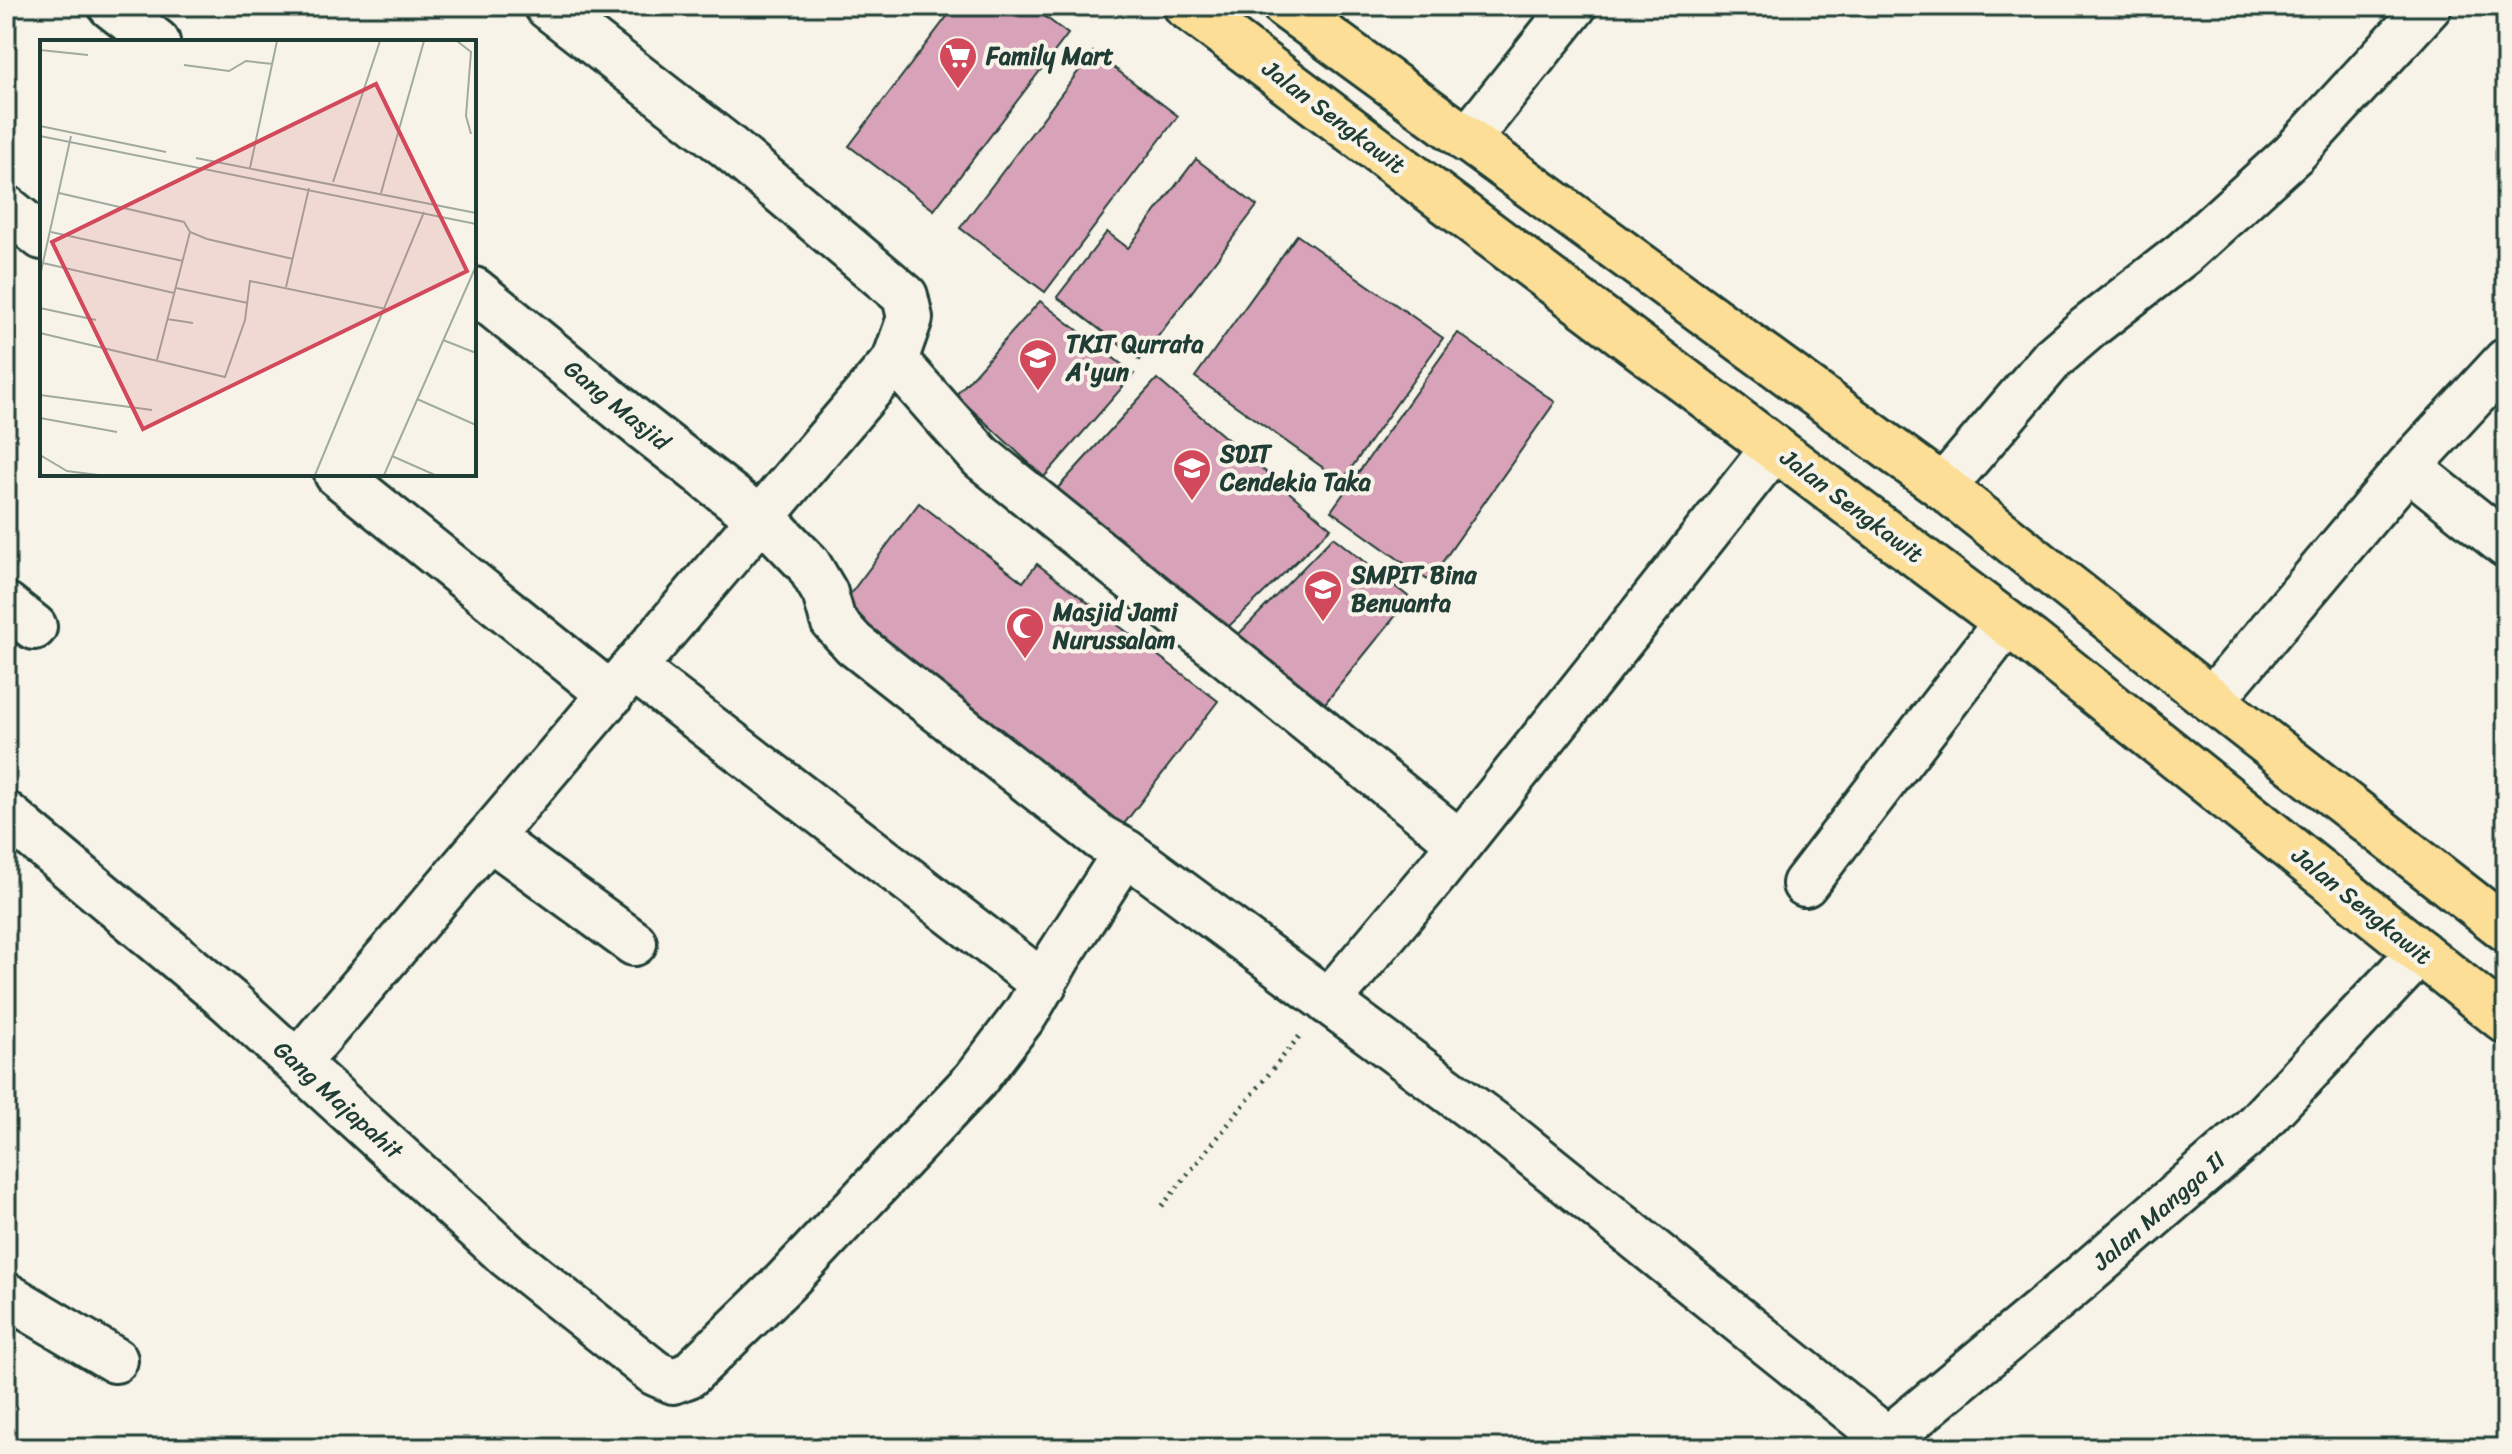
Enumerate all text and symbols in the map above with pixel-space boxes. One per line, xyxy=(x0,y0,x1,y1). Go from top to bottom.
supermarket icon: Family Mart xyxy=(937,35,979,90)
place label: Family Mart xyxy=(985,35,1114,77)
inset map xyxy=(40,40,476,476)
street label: Jalan Sengkawit xyxy=(1252,48,1415,185)
place label: TKIT Qurrata A'yun xyxy=(1065,323,1204,393)
school or university icon: TKIT Qurrata A'yun xyxy=(1017,337,1059,392)
street label: Gang Masjid xyxy=(554,348,681,462)
place label: SDIT Cendekia Taka xyxy=(1219,433,1372,503)
street label: Jalan Sengkawit xyxy=(1770,437,1933,574)
school or university icon: SDIT Cendekia Taka xyxy=(1171,447,1213,502)
place label: SMPIT Bina Benuanta xyxy=(1350,554,1477,624)
school or university icon: SMPIT Bina Benuanta xyxy=(1302,568,1344,623)
place label: Masjid Jami Nurussalam xyxy=(1052,591,1179,661)
mosque icon: Masjid Jami Nurussalam xyxy=(1004,605,1046,660)
street label: Jalan Sengkawit xyxy=(2281,835,2442,976)
street label: Gang Majapahit xyxy=(263,1030,414,1171)
street label: Jalan Mangga II xyxy=(2082,1140,2236,1282)

